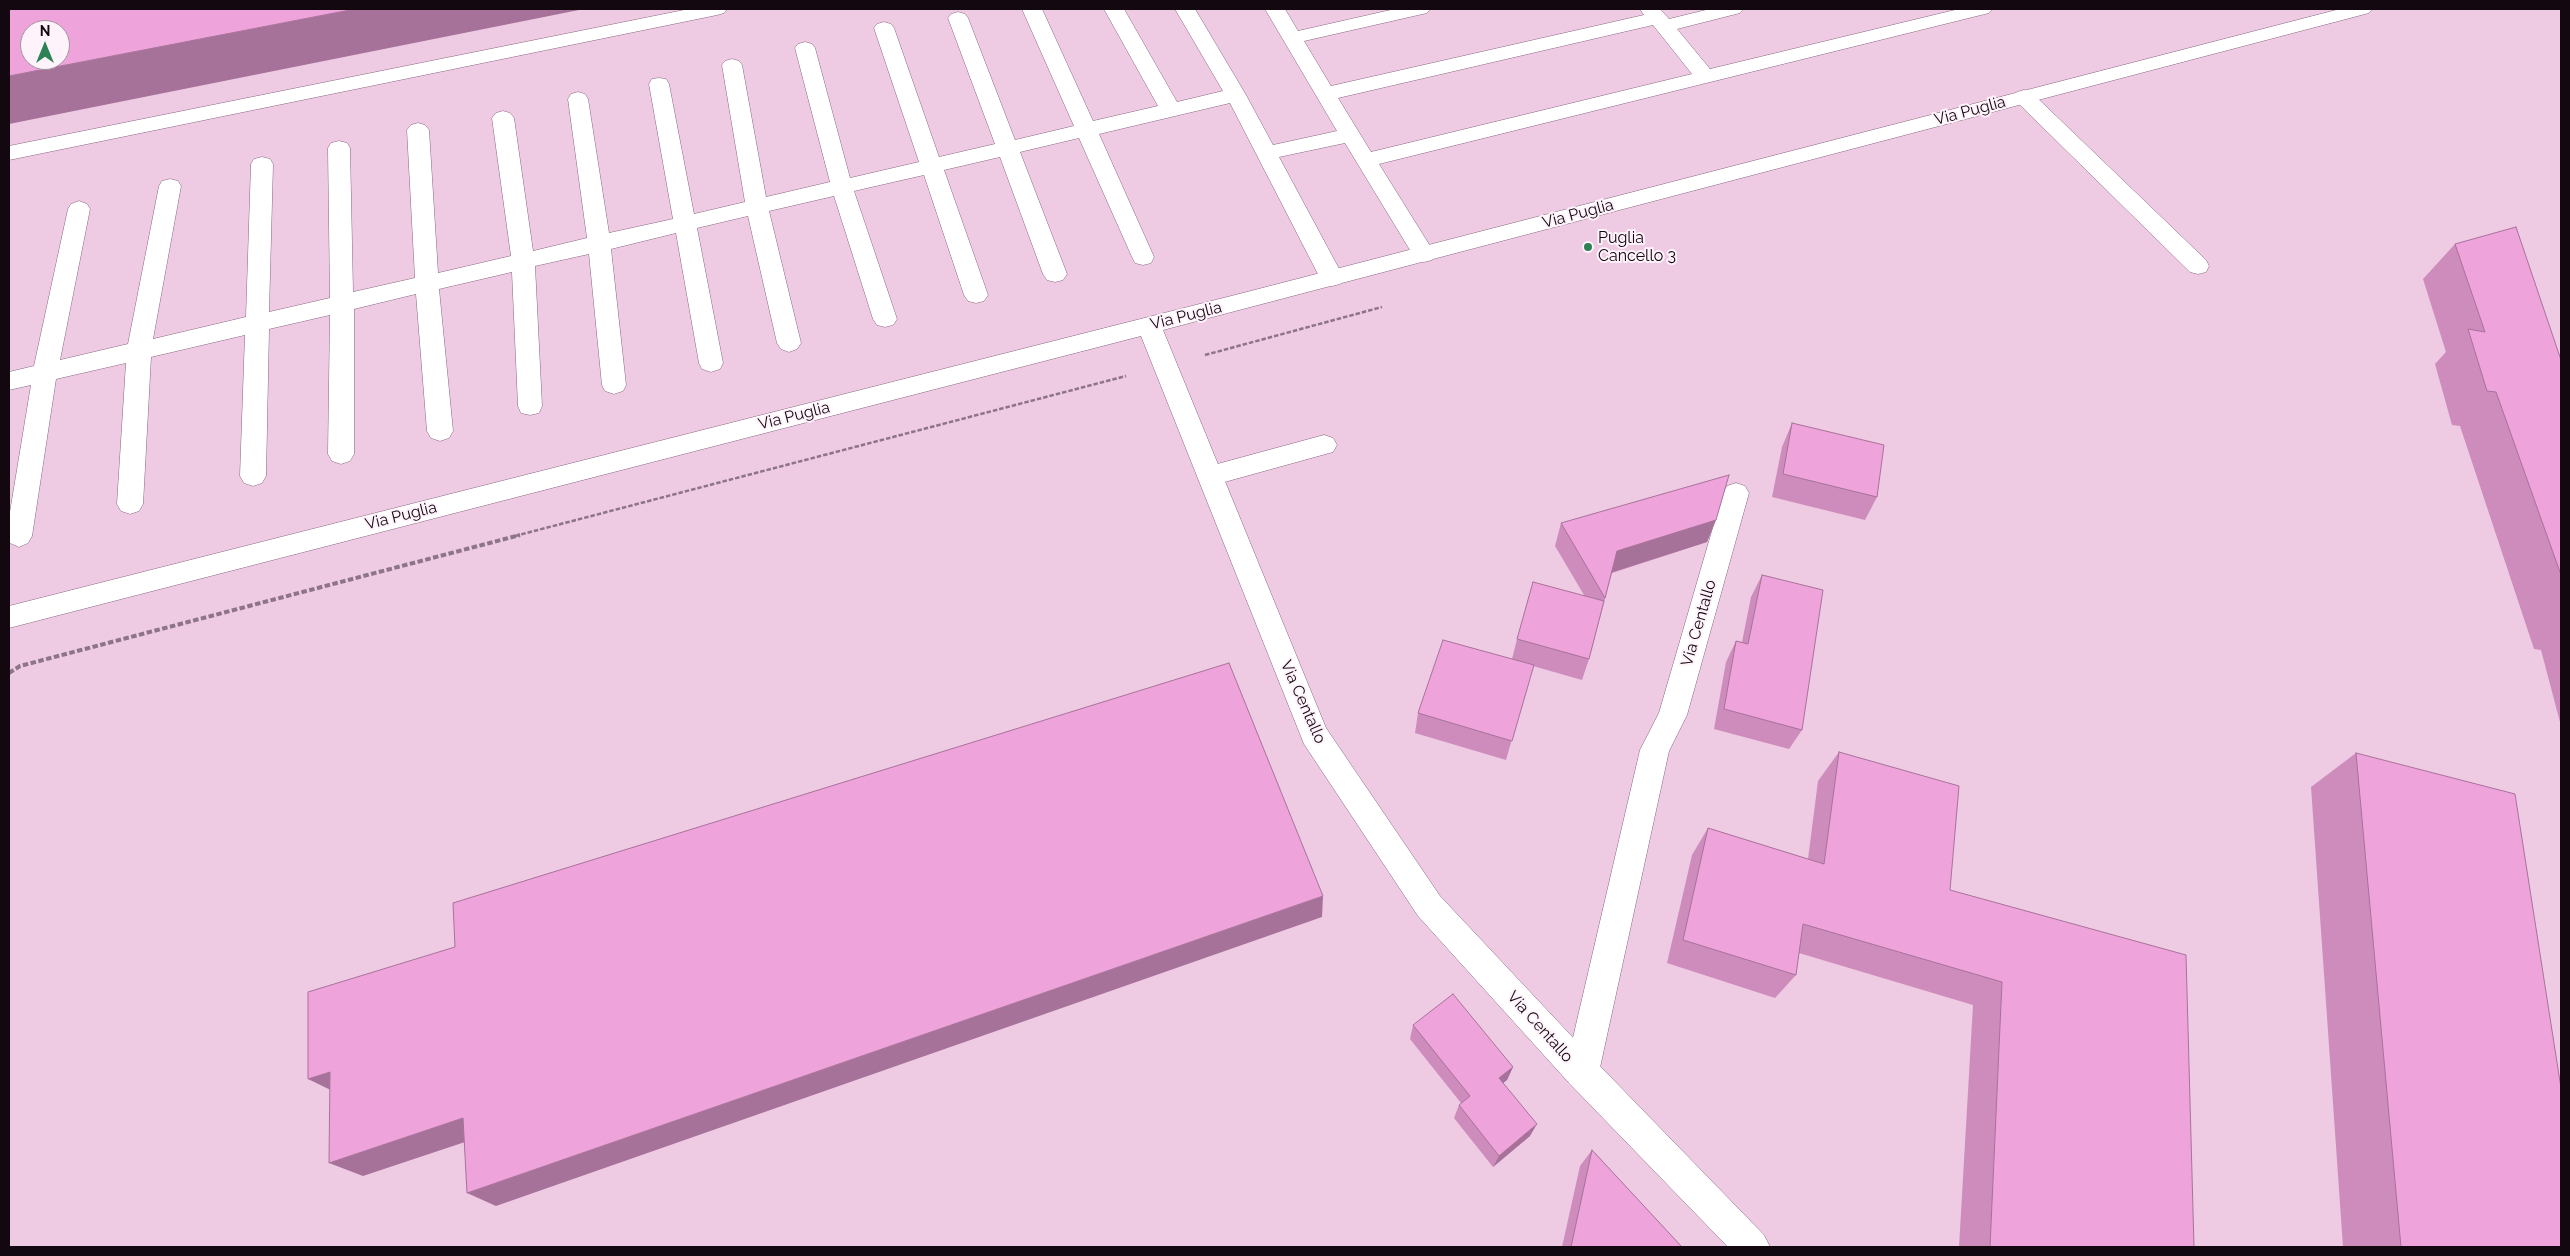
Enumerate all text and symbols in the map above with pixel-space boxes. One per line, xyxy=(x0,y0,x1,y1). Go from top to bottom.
north arrow xyxy=(20,20,70,70)
text: N xyxy=(40,23,50,39)
street label: Via Puglia xyxy=(1932,92,2008,130)
street label: Via Puglia xyxy=(1540,195,1616,233)
place label: Puglia Cancello 3 xyxy=(1598,228,1676,266)
marker: Puglia Cancello 3 xyxy=(1582,241,1594,253)
street label: Via Puglia xyxy=(1148,298,1224,334)
street label: Via Puglia xyxy=(756,398,832,434)
street label: Via Puglia xyxy=(363,498,439,534)
street label: Via Centallo xyxy=(1677,578,1721,668)
street label: Via Centallo xyxy=(1276,657,1330,747)
street label: Via Centallo xyxy=(1503,987,1577,1067)

